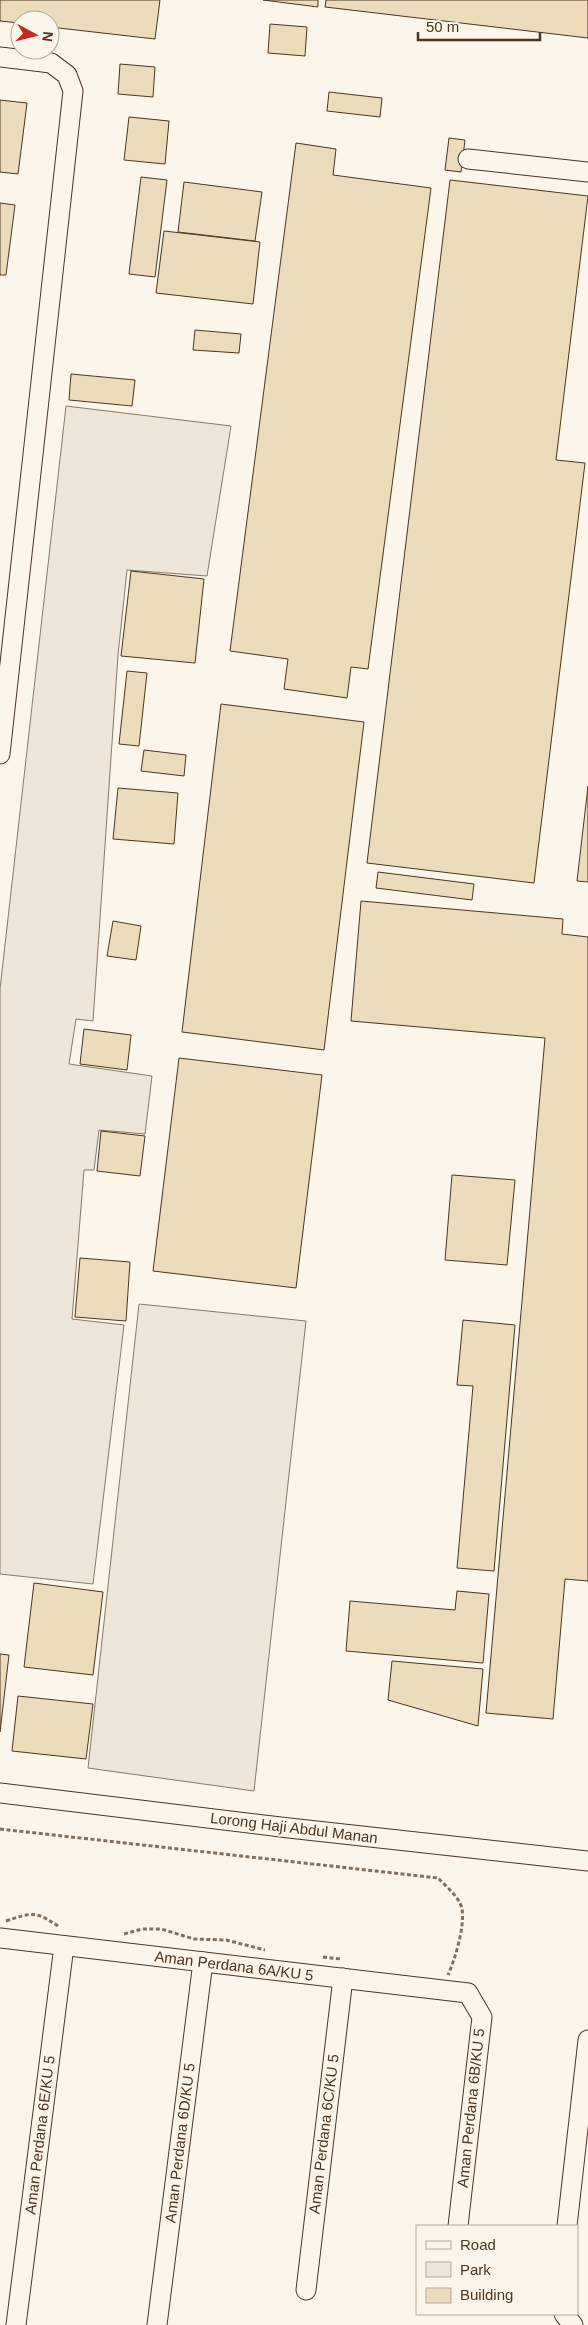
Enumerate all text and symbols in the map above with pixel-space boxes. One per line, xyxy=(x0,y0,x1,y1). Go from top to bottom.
north arrow xyxy=(10,10,60,60)
scale bar xyxy=(418,10,540,42)
text: 50 m xyxy=(426,18,459,35)
text: N xyxy=(39,31,56,43)
street label: Lorong Haji Abdul Manan xyxy=(209,1809,379,1846)
street label: Aman Perdana 6A/KU 5 xyxy=(154,1947,315,1984)
street label: Aman Perdana 6B/KU 5 xyxy=(454,2027,487,2188)
street label: Aman Perdana 6C/KU 5 xyxy=(305,2053,342,2215)
street label: Aman Perdana 6E/KU 5 xyxy=(21,2054,58,2215)
street label: Aman Perdana 6D/KU 5 xyxy=(161,2062,198,2224)
legend xyxy=(416,2225,578,2315)
text: Road xyxy=(460,2236,496,2253)
text: Park xyxy=(460,2261,491,2278)
text: Building xyxy=(460,2286,513,2303)

